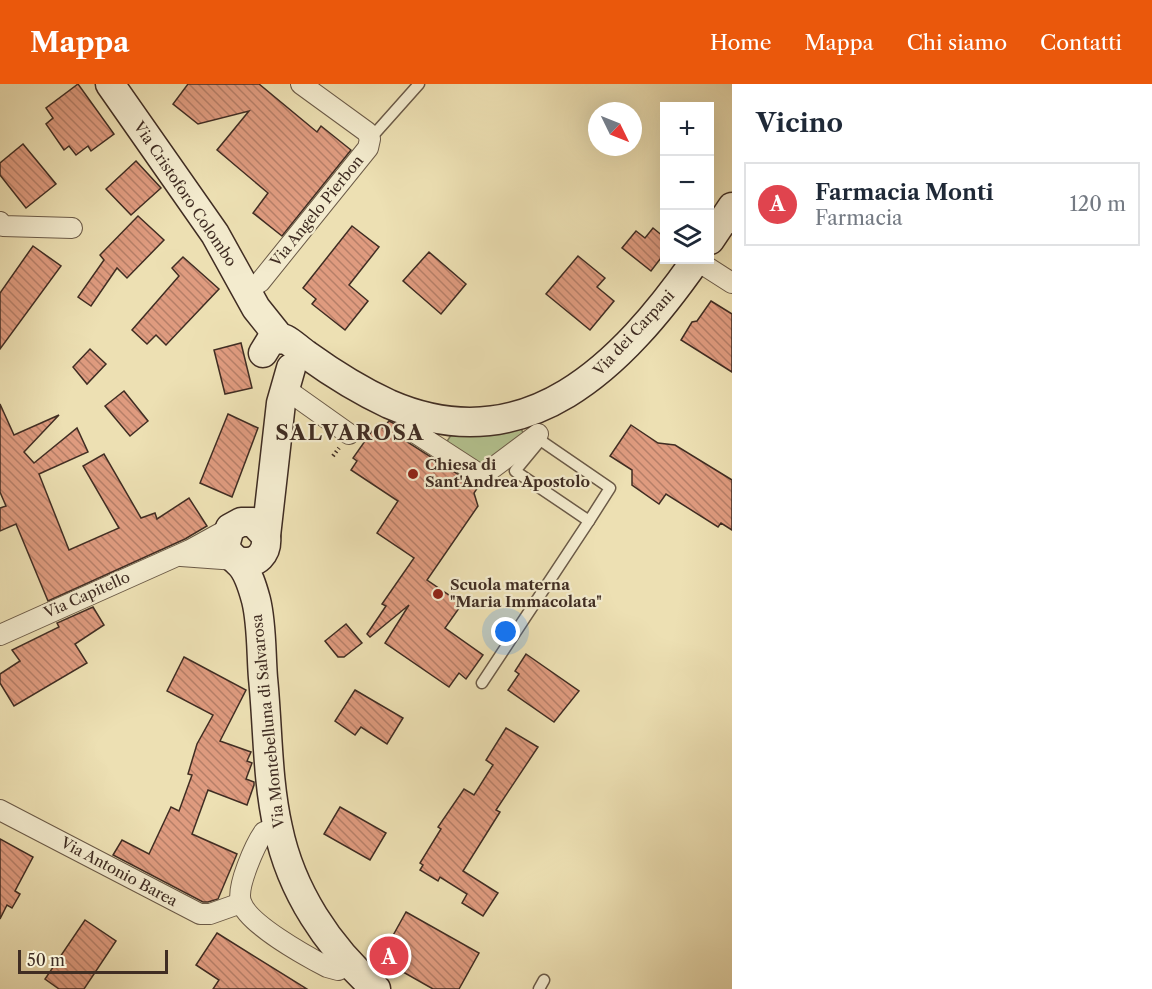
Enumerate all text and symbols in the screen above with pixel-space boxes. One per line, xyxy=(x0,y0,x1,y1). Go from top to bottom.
text: Mappa xyxy=(30,25,129,59)
text: Home xyxy=(710,30,772,55)
text: Mappa xyxy=(805,30,874,55)
text: Chi siamo xyxy=(907,30,1007,55)
text: Contatti xyxy=(1040,30,1122,55)
north arrow xyxy=(588,102,642,156)
map controls xyxy=(660,102,714,264)
button: + xyxy=(660,102,714,156)
text: Vicino xyxy=(756,107,843,139)
street label: Via Cristoforo Colombo xyxy=(129,117,241,270)
street label: Via Angelo Pierbon xyxy=(265,151,368,271)
button: − xyxy=(660,156,714,210)
text: Farmacia Monti xyxy=(815,179,994,206)
text: A xyxy=(770,192,785,216)
text: 120 m xyxy=(1069,192,1126,216)
text: Farmacia xyxy=(815,206,903,230)
button: layers xyxy=(660,210,714,264)
street label: Via dei Carpani xyxy=(588,286,678,380)
district label: SALVAROSA xyxy=(275,420,425,445)
place label: Chiesa di Sant'Andrea Apostolo xyxy=(425,455,590,491)
marker: Chiesa di Sant'Andrea Apostolo xyxy=(406,467,420,481)
street label: Via Capitello xyxy=(40,567,133,622)
place label: Scuola materna "Maria Immacolata" xyxy=(450,575,602,611)
marker: Scuola materna "Maria Immacolata" xyxy=(431,587,445,601)
street label: Via Montebelluna di Salvarosa xyxy=(247,613,288,830)
your location xyxy=(491,617,520,646)
street label: Via Antonio Barea xyxy=(57,832,181,910)
pin: A xyxy=(370,934,408,978)
scale bar xyxy=(18,947,168,974)
text: 50 m xyxy=(27,950,65,970)

